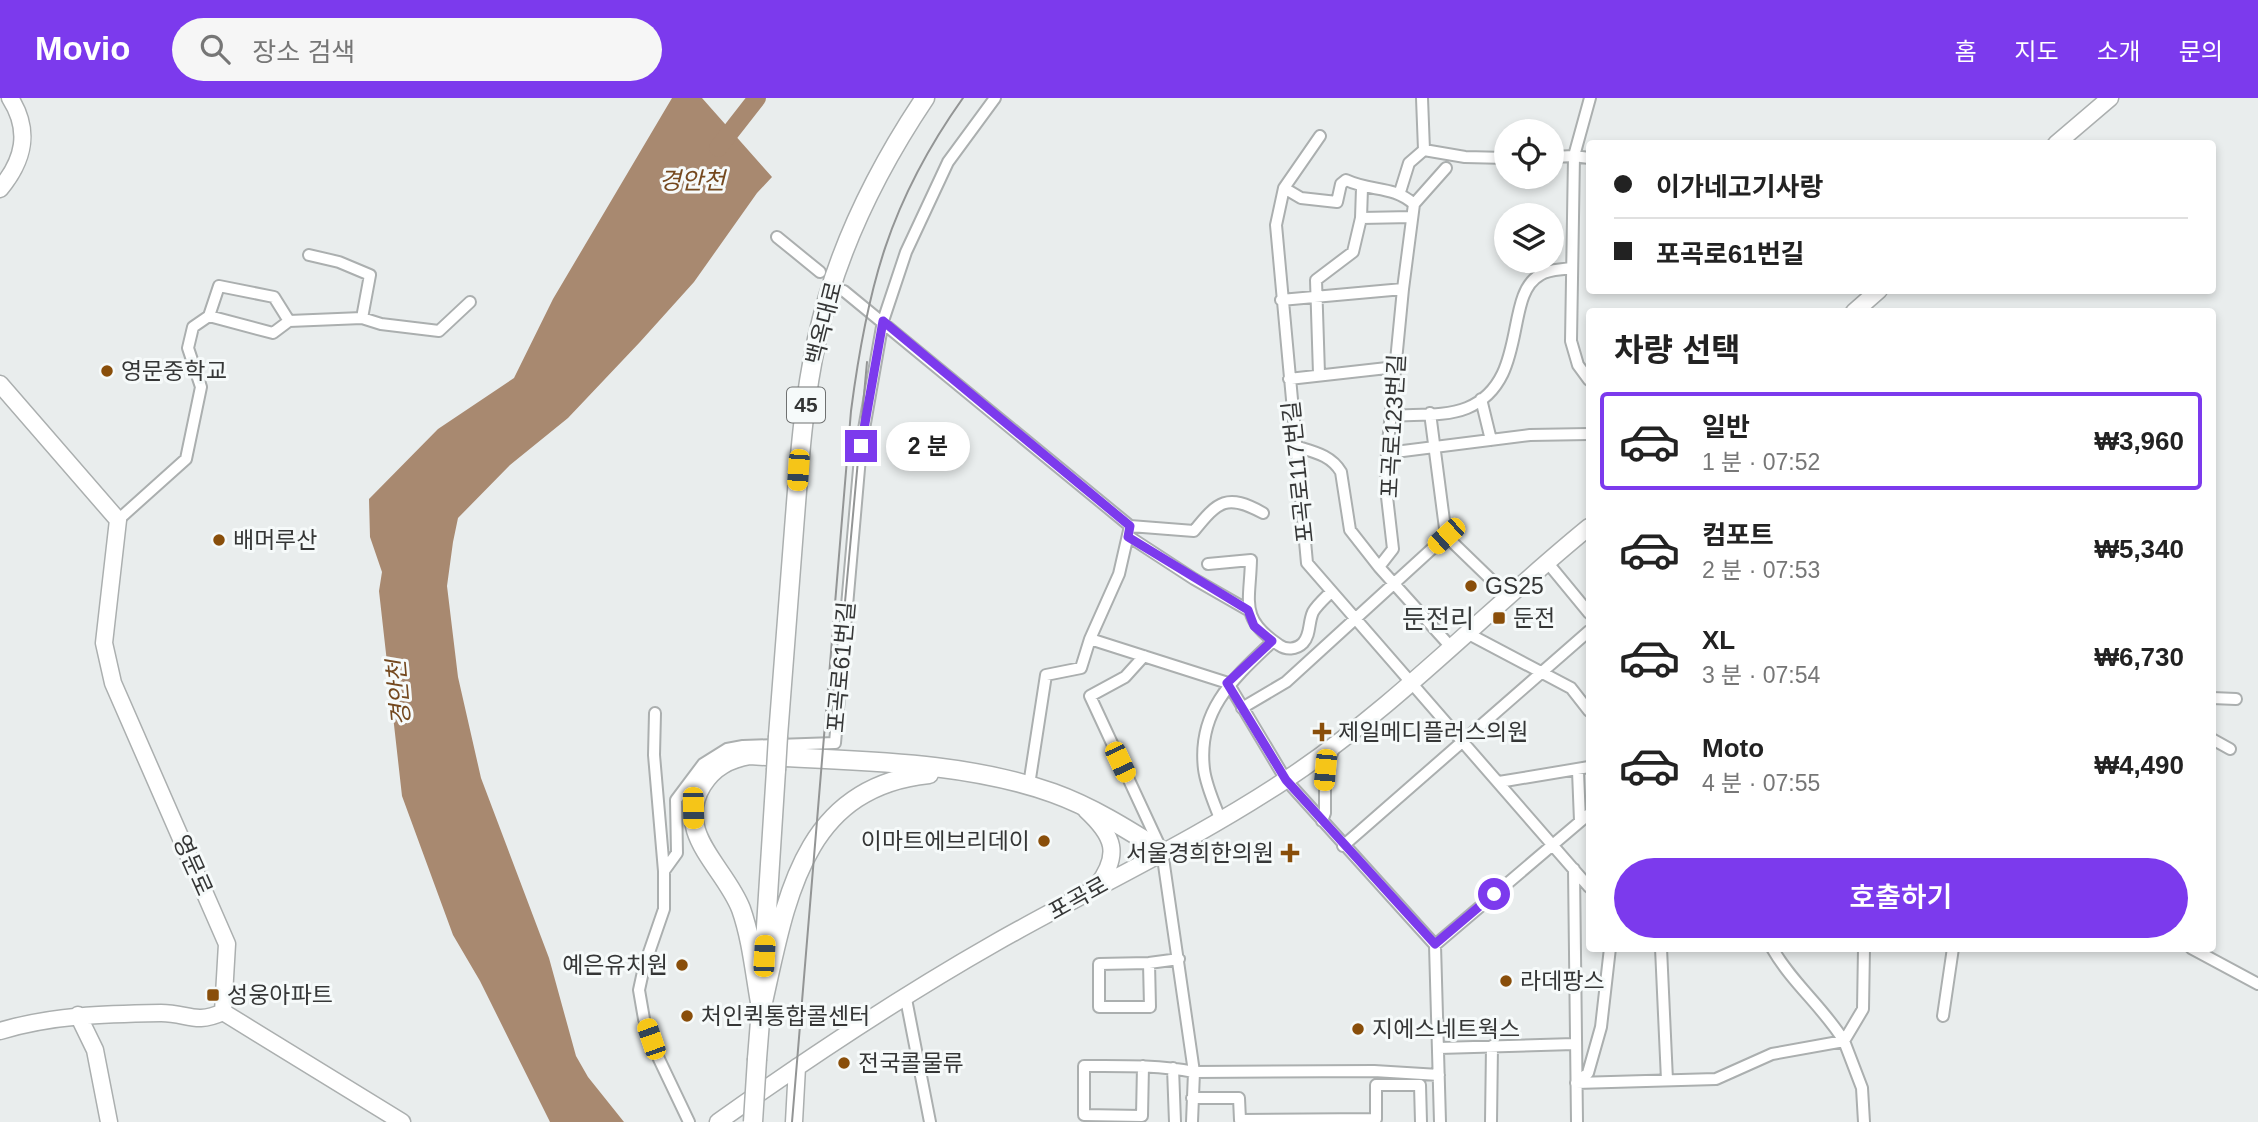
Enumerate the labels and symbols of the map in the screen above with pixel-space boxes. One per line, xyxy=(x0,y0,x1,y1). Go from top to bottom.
water label: 경안천 xyxy=(659,167,728,194)
street label: 백옥대로 xyxy=(801,279,847,367)
street label: 포곡로123번길 xyxy=(1376,353,1410,499)
place label: 영문중학교 xyxy=(121,358,227,384)
marker: 영문중학교 xyxy=(99,363,115,379)
road number: 45 xyxy=(787,388,825,422)
street label: 포곡로117번길 xyxy=(1278,400,1318,544)
callout: 2 분 xyxy=(886,422,970,470)
route end xyxy=(845,430,877,462)
car xyxy=(787,448,810,492)
car xyxy=(1424,514,1469,558)
place label: 배머루산 xyxy=(233,527,318,553)
marker: 배머루산 xyxy=(211,532,227,548)
place label: GS25 xyxy=(1485,573,1544,599)
marker: GS25 xyxy=(1463,578,1479,594)
street label: 포곡로61번길 xyxy=(822,600,860,734)
district label: 둔전리 xyxy=(1402,604,1474,634)
place label: 둔전 xyxy=(1513,605,1555,631)
marker: 둔전 xyxy=(1491,610,1507,626)
water label: 경안천 xyxy=(382,656,415,727)
place label: 제일메디플러스의원 xyxy=(1338,719,1528,745)
marker: 제일메디플러스의원 xyxy=(1312,722,1332,742)
car xyxy=(1102,739,1139,785)
car xyxy=(1313,748,1338,792)
car xyxy=(683,787,704,829)
place label: 이마트에브리데이 xyxy=(861,828,1030,854)
street label: 영문로 xyxy=(168,831,218,899)
marker: 이마트에브리데이 xyxy=(1036,833,1052,849)
place label: 서울경희한의원 xyxy=(1126,840,1274,866)
marker: 서울경희한의원 xyxy=(1280,843,1300,863)
street label: 포곡로 xyxy=(1044,871,1112,925)
route start xyxy=(1478,878,1510,910)
car xyxy=(753,934,776,978)
place label: 예은유치원 xyxy=(562,952,668,978)
marker: 예은유치원 xyxy=(674,957,690,973)
place label: 라데팡스 xyxy=(1520,968,1605,994)
marker: 라데팡스 xyxy=(1498,973,1514,989)
place label: 성웅아파트 xyxy=(227,982,333,1008)
marker: 성웅아파트 xyxy=(205,987,221,1003)
place label: 처인퀵통합콜센터 xyxy=(701,1003,870,1029)
marker: 처인퀵통합콜센터 xyxy=(679,1008,695,1024)
car xyxy=(635,1016,668,1062)
place label: 지에스네트웍스 xyxy=(1372,1016,1520,1042)
marker: 지에스네트웍스 xyxy=(1350,1021,1366,1037)
place label: 전국콜물류 xyxy=(858,1050,964,1076)
marker: 전국콜물류 xyxy=(836,1055,852,1071)

